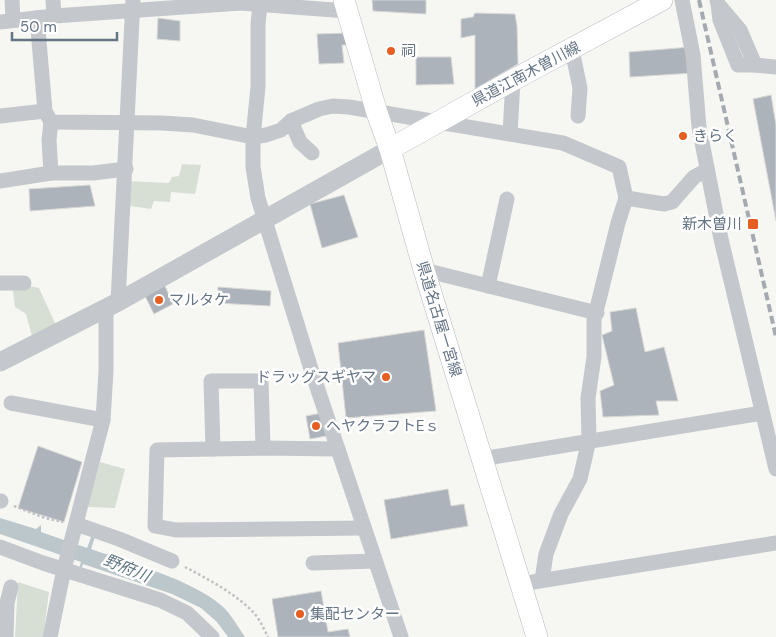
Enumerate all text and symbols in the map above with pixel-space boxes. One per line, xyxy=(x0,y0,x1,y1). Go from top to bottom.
scale bar xyxy=(12,10,118,42)
text: 50 m xyxy=(20,17,57,37)
street label: 県道江南木曽川線 xyxy=(468,37,584,111)
place label: 祠 xyxy=(401,41,416,61)
marker: 祠 xyxy=(385,45,397,57)
place label: きらく xyxy=(693,126,738,146)
marker: きらく xyxy=(677,130,689,142)
place label: 新木曽川 xyxy=(682,214,742,234)
marker: 新木曽川 xyxy=(746,217,760,231)
street label: 県道名古屋一宮線 xyxy=(412,259,466,379)
place label: マルタケ xyxy=(169,290,229,310)
marker: マルタケ xyxy=(153,294,165,306)
place label: ドラッグスギヤマ xyxy=(256,367,376,387)
marker: ドラッグスギヤマ xyxy=(380,371,392,383)
place label: ヘヤクラフトEｓ xyxy=(326,416,439,436)
marker: ヘヤクラフトEｓ xyxy=(310,420,322,432)
water label: 野府川 xyxy=(101,549,155,587)
place label: 集配センター xyxy=(310,604,400,624)
marker: 集配センター xyxy=(294,608,306,620)

